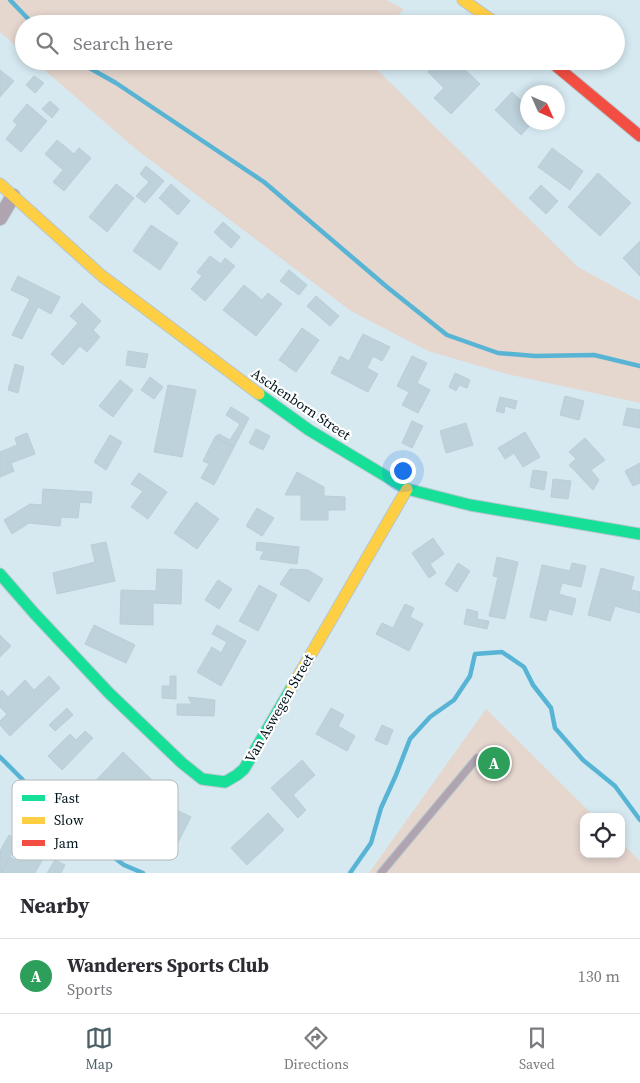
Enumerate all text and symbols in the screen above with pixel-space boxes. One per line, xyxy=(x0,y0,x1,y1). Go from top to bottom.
search box xyxy=(15,15,625,70)
icon: search xyxy=(33,29,61,57)
text: Search here xyxy=(73,30,173,56)
north arrow xyxy=(520,85,565,130)
street label: Aschenborn Street xyxy=(247,363,355,445)
your location xyxy=(390,458,416,484)
street label: Van Aswegen Street xyxy=(240,650,318,766)
pin: A xyxy=(478,744,510,782)
legend xyxy=(12,780,178,860)
text: Fast xyxy=(54,788,80,808)
text: Slow xyxy=(54,810,84,830)
map controls xyxy=(580,813,625,858)
button: locate xyxy=(580,813,625,858)
text: Jam xyxy=(53,833,79,853)
text: Nearby xyxy=(20,891,90,920)
text: Wanderers Sports Club xyxy=(67,952,269,978)
text: A xyxy=(31,965,41,987)
text: 130 m xyxy=(578,965,620,987)
text: Sports xyxy=(67,978,112,1000)
tab: Map xyxy=(85,1024,113,1074)
tab: Directions xyxy=(284,1024,348,1074)
tab: Saved xyxy=(519,1024,555,1074)

